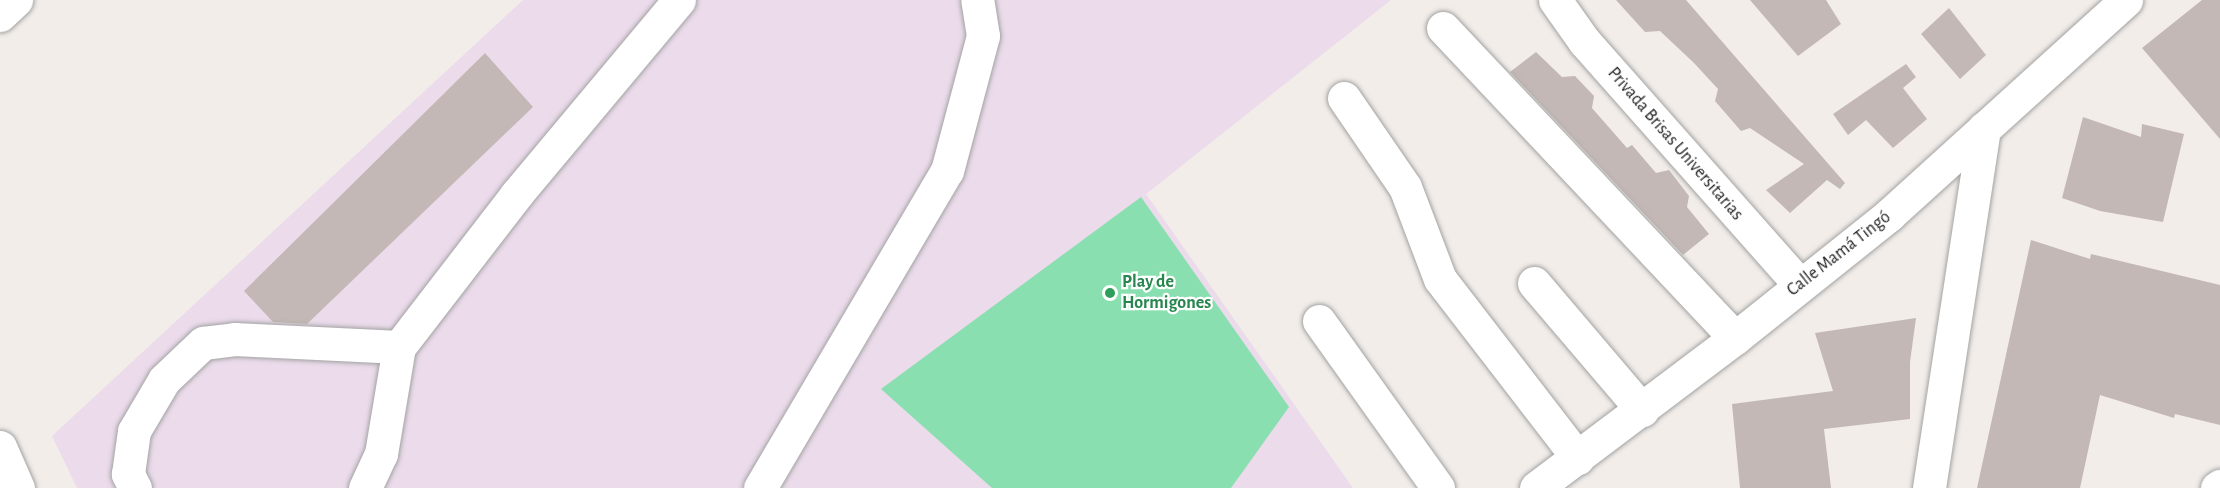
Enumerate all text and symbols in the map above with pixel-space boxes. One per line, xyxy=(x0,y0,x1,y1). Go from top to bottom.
street label: Privada Brisas Universitarias xyxy=(1603,63,1747,225)
street label: Calle Mamá Tingó xyxy=(1783,207,1895,301)
place label: Play de Hormigones xyxy=(1122,272,1211,314)
marker: Play de Hormigones xyxy=(1103,286,1117,300)

